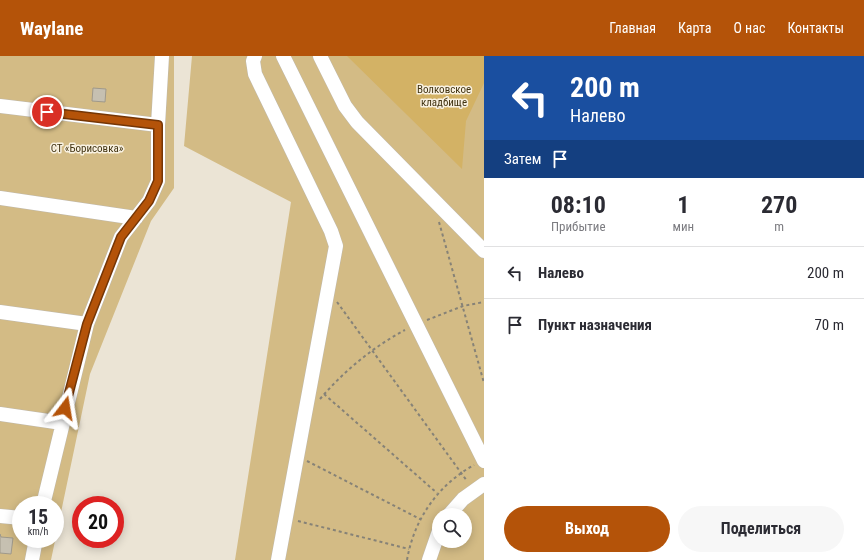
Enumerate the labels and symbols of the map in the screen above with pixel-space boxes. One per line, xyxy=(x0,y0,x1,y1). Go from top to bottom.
park label: Волковское кладбище xyxy=(417,83,471,109)
pin xyxy=(30,95,64,129)
park label: СТ «Борисовка» xyxy=(51,142,124,155)
position arrow xyxy=(44,387,86,429)
speed limit sign: 20 xyxy=(72,496,124,548)

